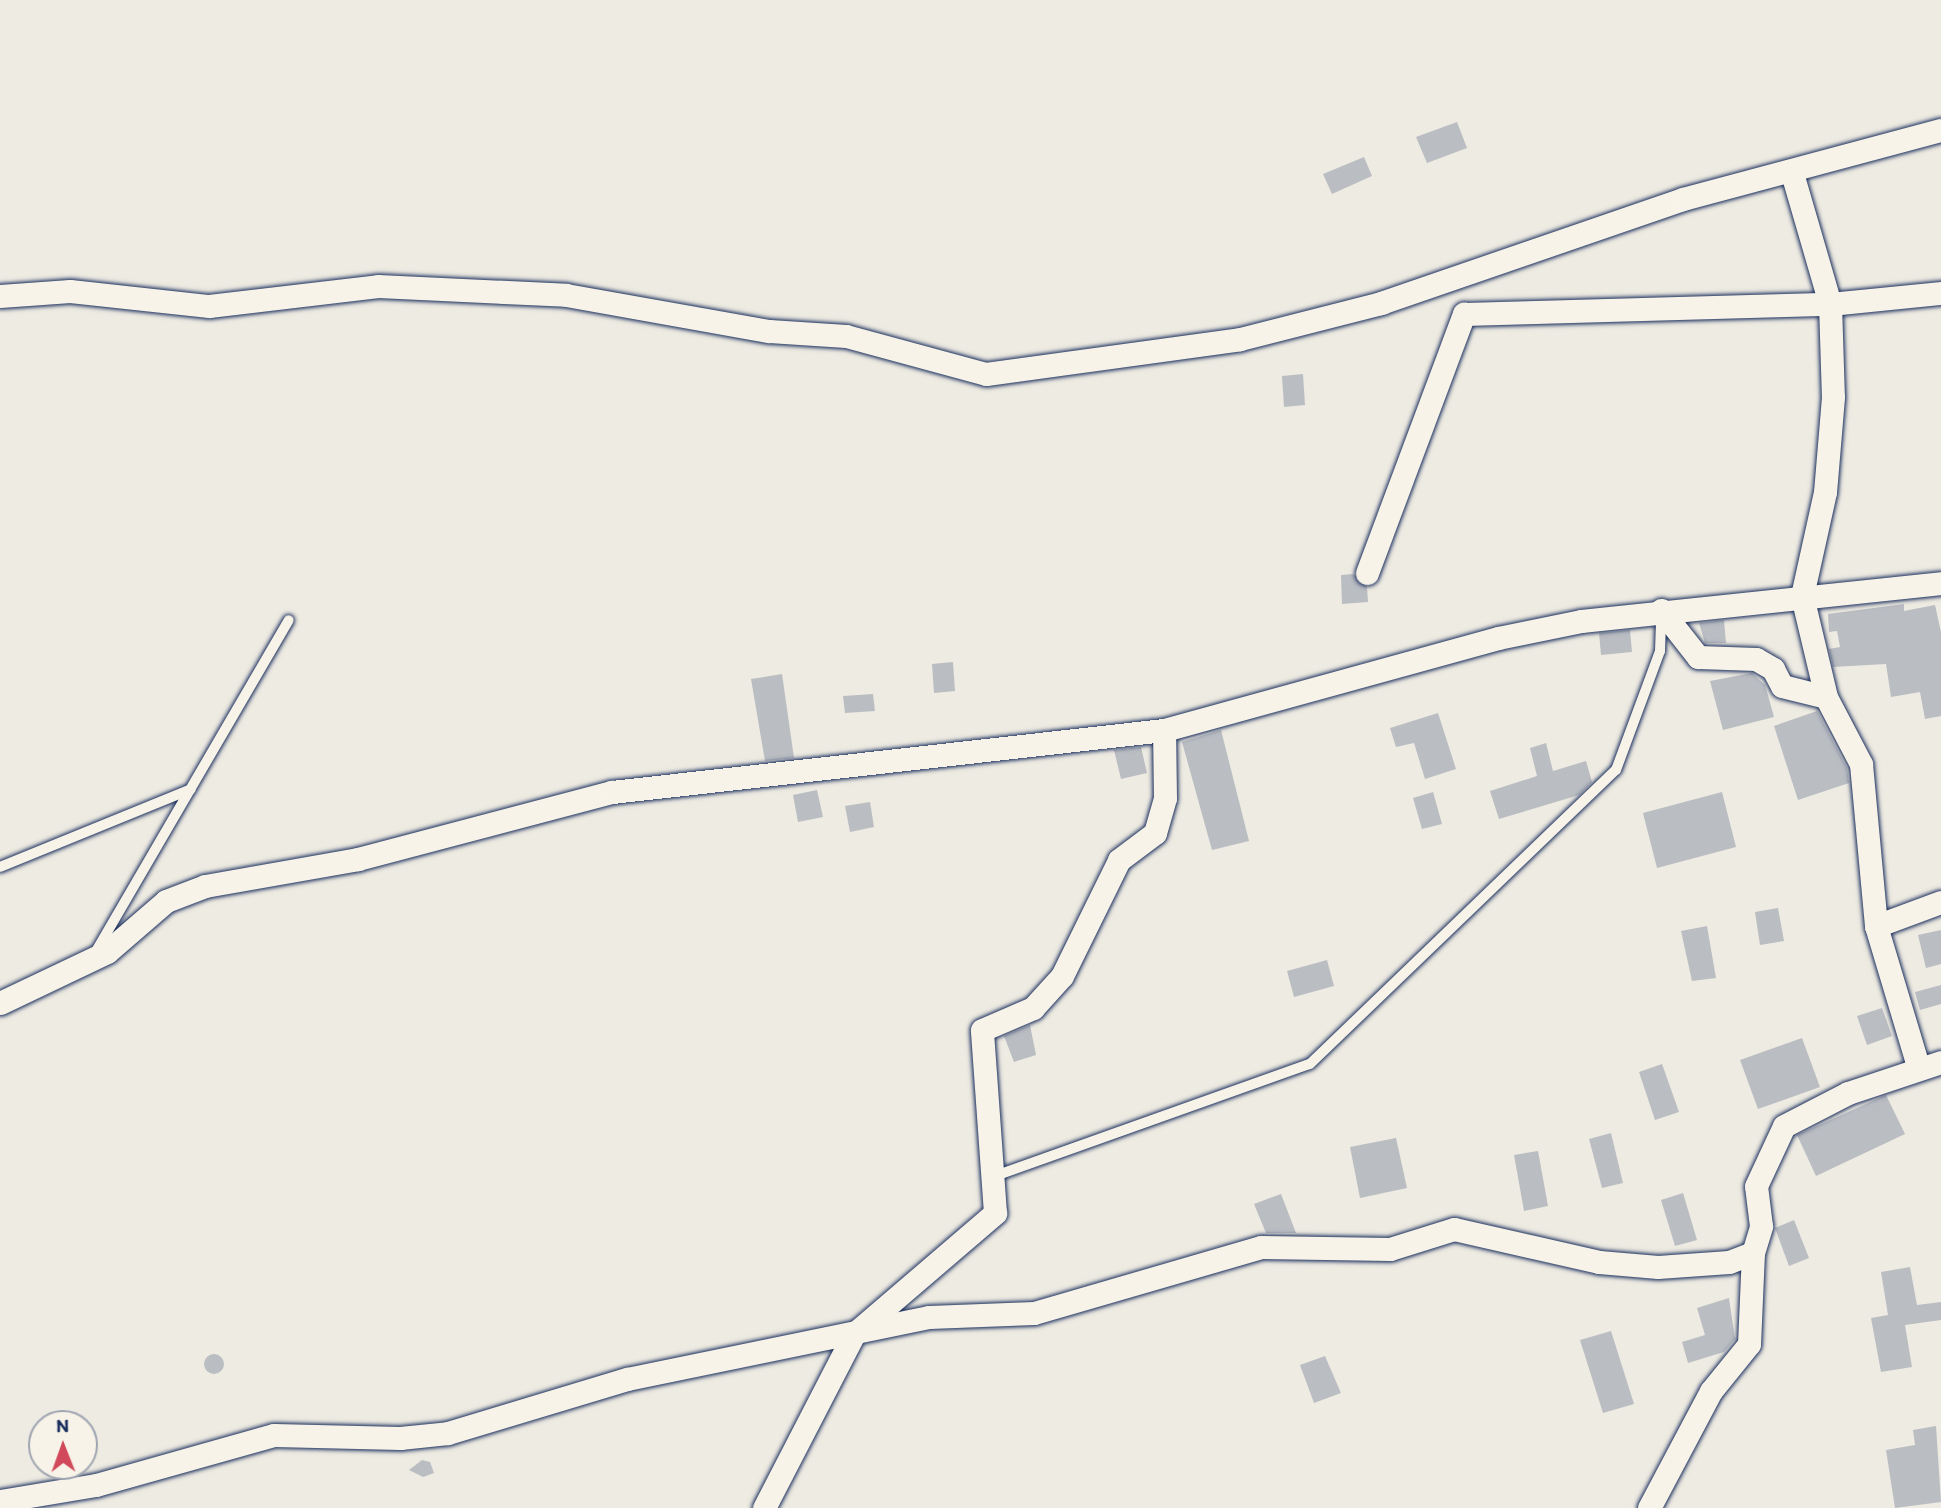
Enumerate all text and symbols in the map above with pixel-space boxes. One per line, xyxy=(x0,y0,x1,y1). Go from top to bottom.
north arrow xyxy=(28,1410,98,1480)
text: N xyxy=(56,1414,69,1437)

